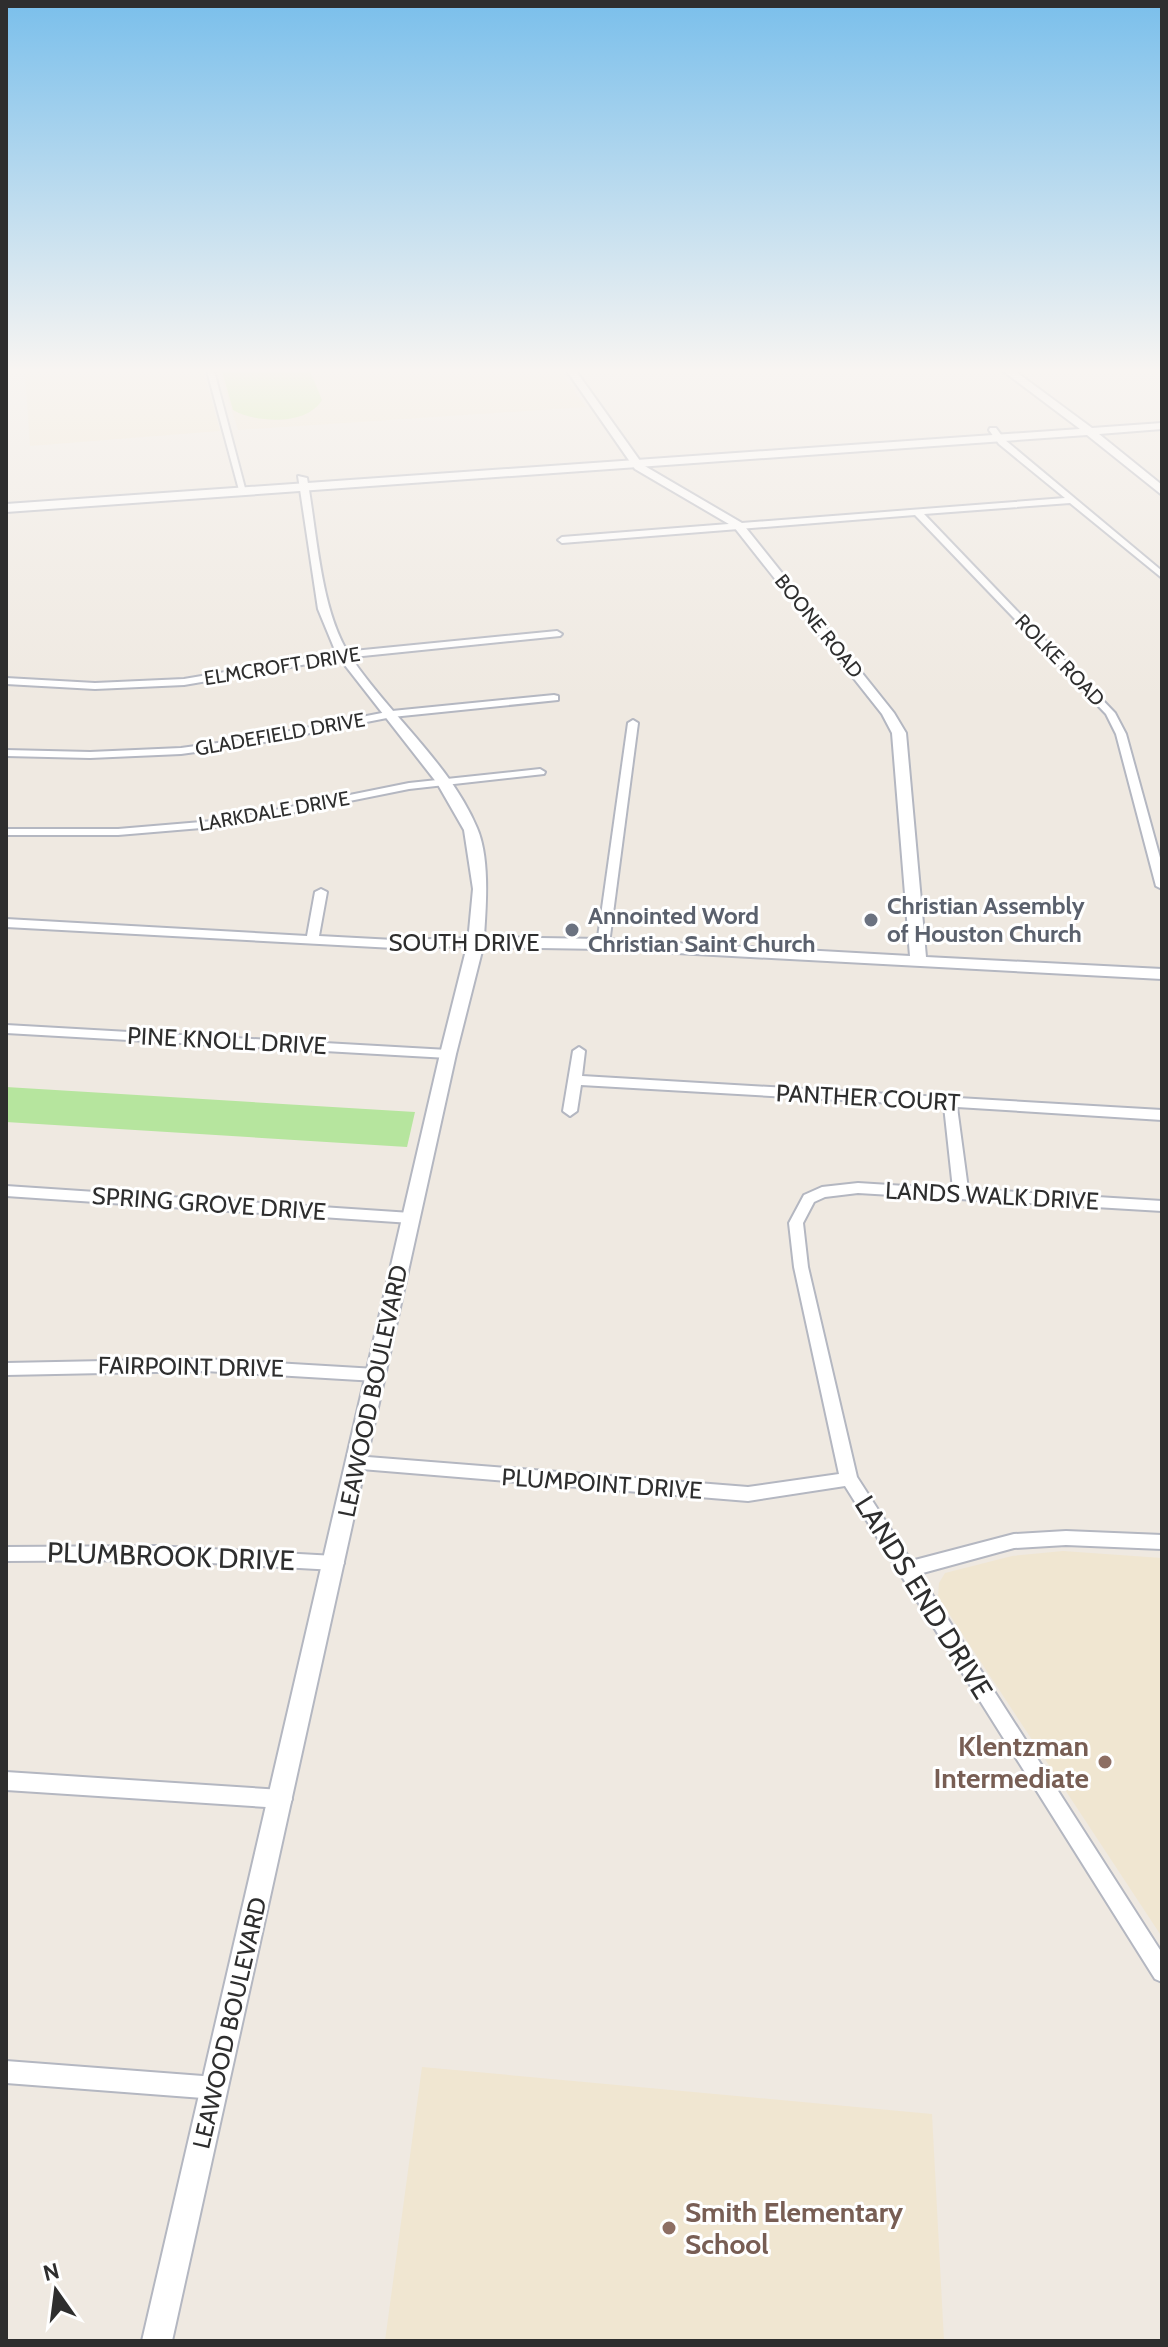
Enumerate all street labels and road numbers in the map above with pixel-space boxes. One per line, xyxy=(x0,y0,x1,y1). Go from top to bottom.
street label: BOONE ROAD xyxy=(770,569,868,683)
street label: ROLKE ROAD xyxy=(1010,609,1110,711)
street label: ELMCROFT DRIVE xyxy=(202,642,362,690)
street label: GLADEFIELD DRIVE xyxy=(193,707,367,761)
street label: LARKDALE DRIVE xyxy=(197,786,351,836)
street label: SOUTH DRIVE xyxy=(389,928,540,957)
street label: PINE KNOLL DRIVE xyxy=(126,1021,328,1060)
street label: PANTHER COURT xyxy=(775,1078,961,1117)
street label: LANDS WALK DRIVE xyxy=(884,1175,1100,1216)
street label: SPRING GROVE DRIVE xyxy=(91,1181,327,1226)
street label: LEAWOOD BOULEVARD xyxy=(332,1262,413,1520)
street label: FAIRPOINT DRIVE xyxy=(98,1350,284,1383)
street label: PLUMPOINT DRIVE xyxy=(501,1462,703,1505)
street label: LANDS END DRIVE xyxy=(848,1489,1000,1705)
street label: PLUMBROOK DRIVE xyxy=(46,1535,296,1577)
street label: LEAWOOD BOULEVARD xyxy=(186,1894,273,2151)

